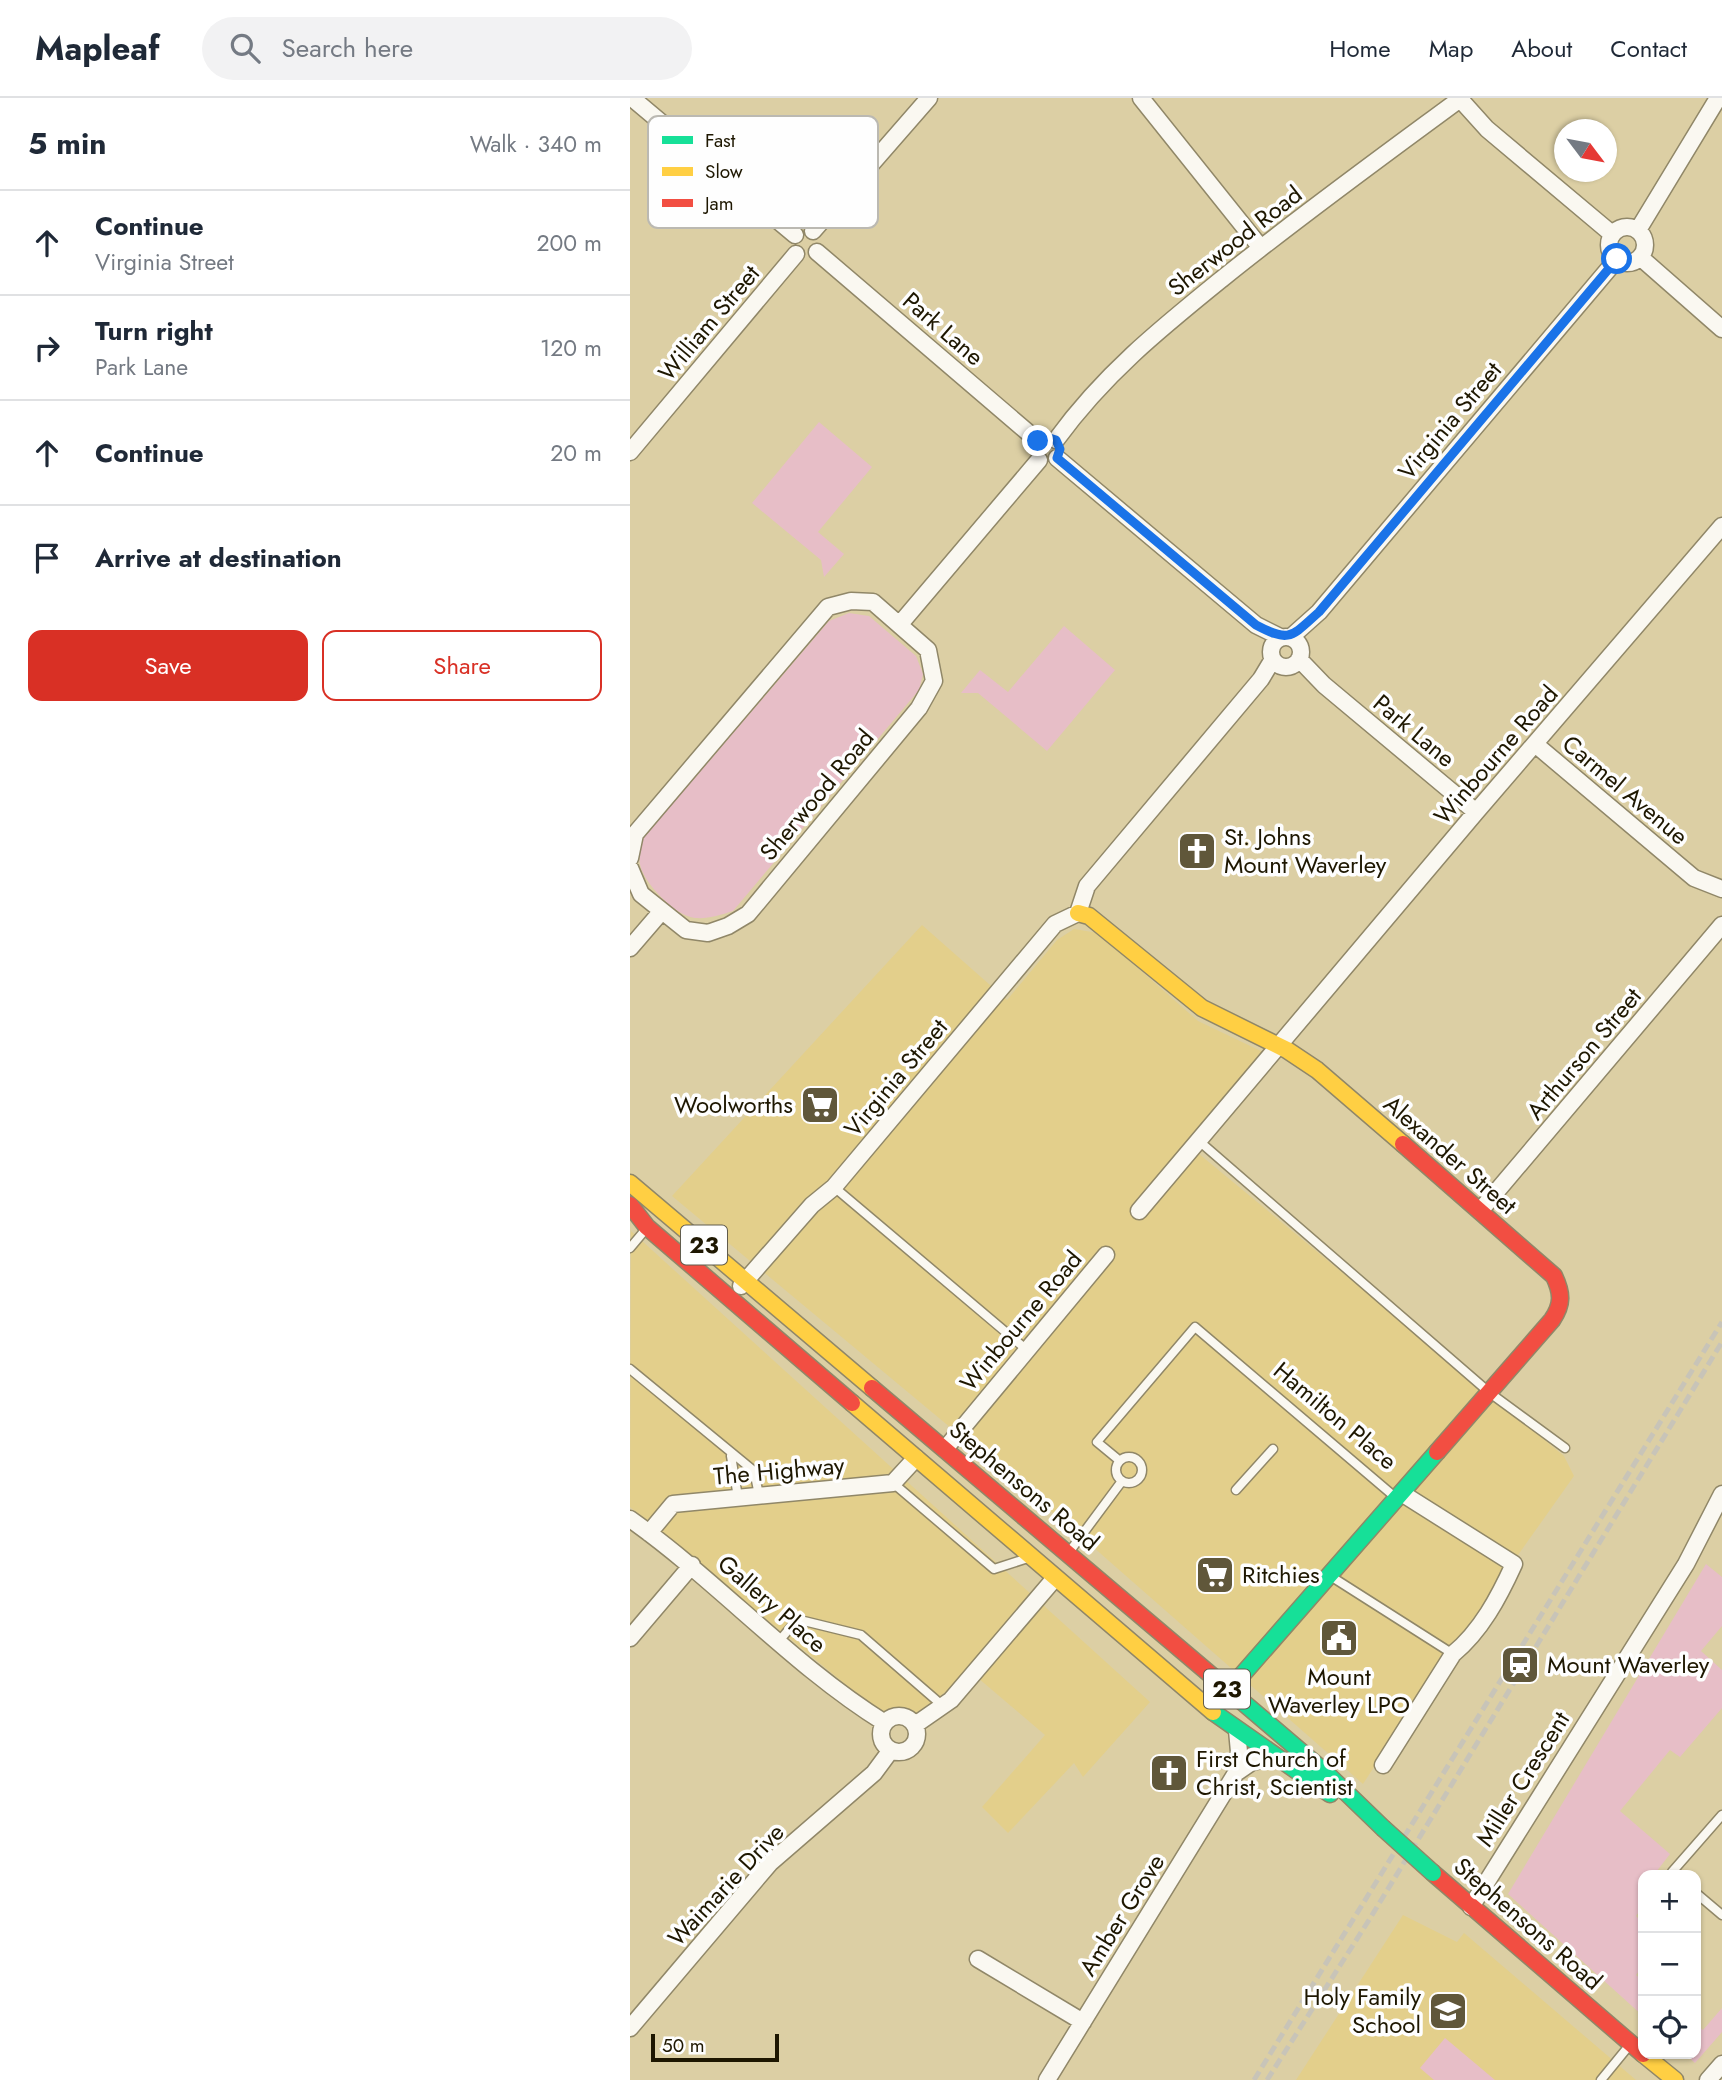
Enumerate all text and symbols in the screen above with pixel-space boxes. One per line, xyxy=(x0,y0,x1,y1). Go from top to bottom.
search box xyxy=(202,17,692,80)
text: Mapleaf xyxy=(35,25,160,72)
icon: search xyxy=(226,29,264,67)
text: Search here xyxy=(282,29,413,67)
text: Home xyxy=(1329,31,1391,66)
text: Map xyxy=(1429,31,1473,66)
text: About xyxy=(1511,31,1572,66)
text: Contact xyxy=(1610,31,1687,66)
legend xyxy=(648,116,878,228)
north arrow xyxy=(1554,119,1617,182)
text: 5 min xyxy=(28,122,106,165)
text: Walk · 340 m xyxy=(470,127,602,161)
text: Fast xyxy=(705,127,736,154)
text: Slow xyxy=(705,158,743,185)
street label: Sherwood Road xyxy=(1160,177,1309,304)
text: Jam xyxy=(702,190,734,217)
text: Continue xyxy=(95,207,204,245)
icon: ahead xyxy=(28,224,66,262)
text: 200 m xyxy=(536,226,602,260)
route start xyxy=(1601,243,1632,274)
text: Virginia Street xyxy=(95,245,234,279)
street label: William Street xyxy=(650,257,768,388)
street label: Park Lane xyxy=(895,284,992,374)
text: Turn right xyxy=(95,312,213,350)
icon: right xyxy=(28,329,66,367)
text: 120 m xyxy=(540,331,602,365)
text: Park Lane xyxy=(95,350,188,384)
street label: Virginia Street xyxy=(1390,354,1510,487)
route end xyxy=(1022,425,1053,456)
icon: ahead xyxy=(28,434,66,472)
text: Continue xyxy=(95,434,204,472)
text: 20 m xyxy=(550,436,602,470)
icon: arrive xyxy=(28,539,66,577)
text: Arrive at destination xyxy=(95,539,342,577)
button: Save xyxy=(28,630,308,701)
button: Share xyxy=(322,630,602,701)
street label: Winbourne Road xyxy=(1425,677,1566,832)
street label: Park Lane xyxy=(1366,686,1463,775)
street label: Sherwood Road xyxy=(751,721,882,868)
street label: Carmel Avenue xyxy=(1555,726,1696,853)
place label: St. Johns Mount Waverley xyxy=(1224,819,1387,882)
church icon: St. Johns Mount Waverley xyxy=(1176,830,1218,872)
street label: Arthurson Street xyxy=(1518,980,1650,1127)
street label: Virginia Street xyxy=(836,1011,956,1144)
supermarket icon: Woolworths xyxy=(799,1084,841,1126)
place label: Woolworths xyxy=(674,1087,793,1122)
street label: Alexander Street xyxy=(1376,1087,1525,1223)
road number: 23 xyxy=(681,1226,727,1264)
street label: Winbourne Road xyxy=(951,1243,1090,1399)
street label: Hamilton Place xyxy=(1266,1353,1405,1478)
street label: Stephensons Road xyxy=(942,1412,1107,1559)
street label: The Highway xyxy=(712,1447,846,1494)
street label: Gallery Place xyxy=(710,1546,834,1661)
supermarket icon: Ritchies xyxy=(1194,1554,1236,1596)
place label: Ritchies xyxy=(1242,1557,1320,1592)
public building icon: Mount Waverley LPO xyxy=(1318,1617,1360,1659)
station icon: Mount Waverley xyxy=(1499,1644,1541,1686)
place label: Mount Waverley xyxy=(1547,1647,1710,1682)
place label: Mount Waverley LPO xyxy=(1268,1659,1410,1722)
road number: 23 xyxy=(1204,1670,1250,1708)
street label: Miller Crescent xyxy=(1467,1704,1578,1853)
place label: First Church of Christ, Scientist xyxy=(1196,1741,1353,1804)
church icon: First Church of Christ, Scientist xyxy=(1148,1752,1190,1794)
street label: Waimarie Drive xyxy=(659,1815,792,1954)
street label: Amber Grove xyxy=(1070,1847,1173,1982)
street label: Stephensons Road xyxy=(1446,1849,1610,1998)
map controls xyxy=(1638,1870,1701,2059)
button: + xyxy=(1638,1870,1701,1933)
button: − xyxy=(1638,1933,1701,1996)
place label: Holy Family School xyxy=(1304,1979,1421,2042)
school or university icon: Holy Family School xyxy=(1427,1990,1469,2032)
button: locate xyxy=(1638,1996,1701,2059)
scale bar xyxy=(651,2031,779,2063)
text: 50 m xyxy=(662,2032,705,2059)

